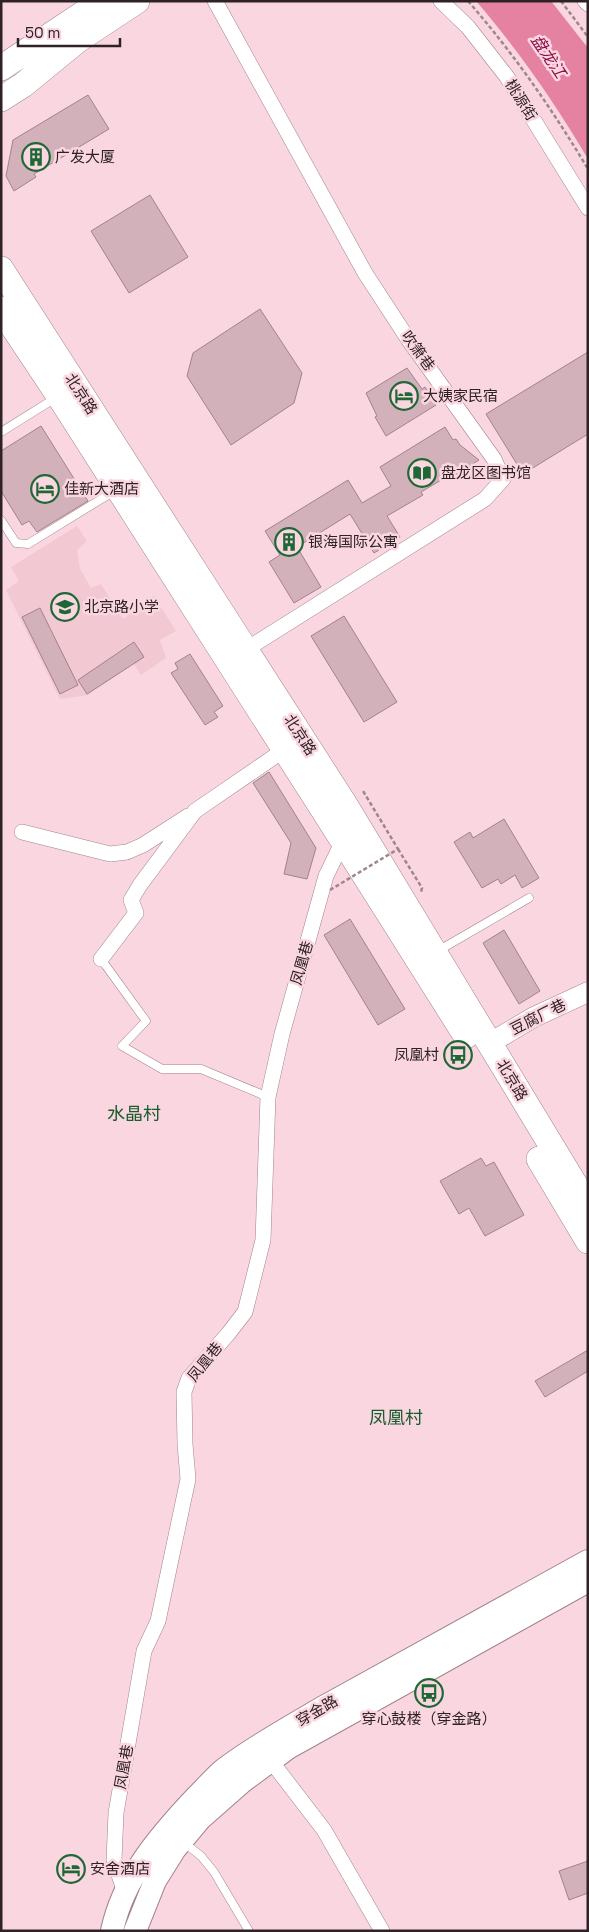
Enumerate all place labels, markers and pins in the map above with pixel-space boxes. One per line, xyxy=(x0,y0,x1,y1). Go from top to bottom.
building icon: 广发大厦 xyxy=(21,142,51,172)
place label: 广发大厦 xyxy=(55,147,115,166)
hotel icon: 大姨家民宿 xyxy=(389,381,419,411)
place label: 大姨家民宿 xyxy=(423,386,498,405)
library icon: 盘龙区图书馆 xyxy=(407,458,437,488)
place label: 盘龙区图书馆 xyxy=(441,463,531,482)
hotel icon: 佳新大酒店 xyxy=(30,474,60,504)
place label: 佳新大酒店 xyxy=(64,479,139,498)
building icon: 银海国际公寓 xyxy=(274,527,304,557)
place label: 银海国际公寓 xyxy=(308,532,398,551)
school or university icon: 北京路小学 xyxy=(50,592,80,622)
place label: 北京路小学 xyxy=(84,597,159,616)
bus stop icon: 凤凰村 xyxy=(443,1040,473,1070)
place label: 凤凰村 xyxy=(394,1045,439,1064)
bus stop icon: 穿心鼓楼（穿金路） xyxy=(414,1678,444,1708)
place label: 穿心鼓楼（穿金路） xyxy=(361,1709,497,1728)
hotel icon: 安舍酒店 xyxy=(56,1854,86,1884)
place label: 安舍酒店 xyxy=(90,1859,150,1878)

